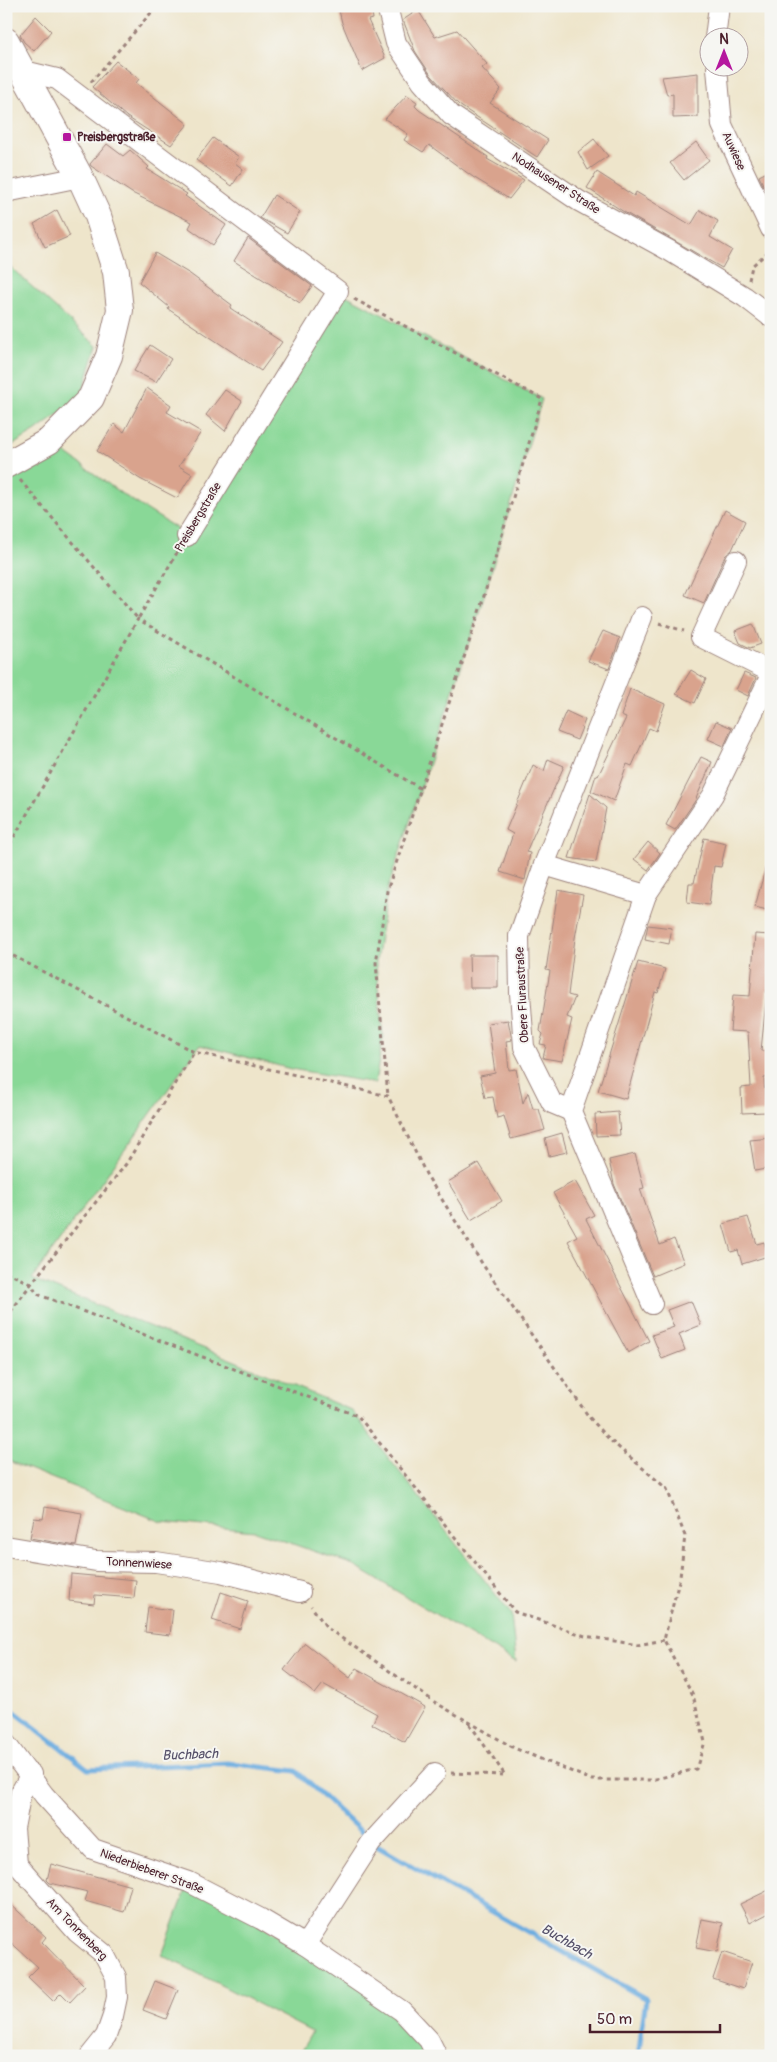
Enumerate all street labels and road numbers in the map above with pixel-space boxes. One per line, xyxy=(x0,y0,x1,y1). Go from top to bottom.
street label: Auwiese xyxy=(718,130,749,173)
street label: Nodhausener Straße xyxy=(509,149,603,218)
street label: Preisbergstraße xyxy=(172,480,225,555)
street label: Obere Fluraustraße xyxy=(512,946,533,1043)
street label: Tonnenwiese xyxy=(106,1554,172,1573)
street label: Niederbieberer Straße xyxy=(98,1846,206,1897)
street label: Am Tonnenberg xyxy=(43,1895,110,1964)

